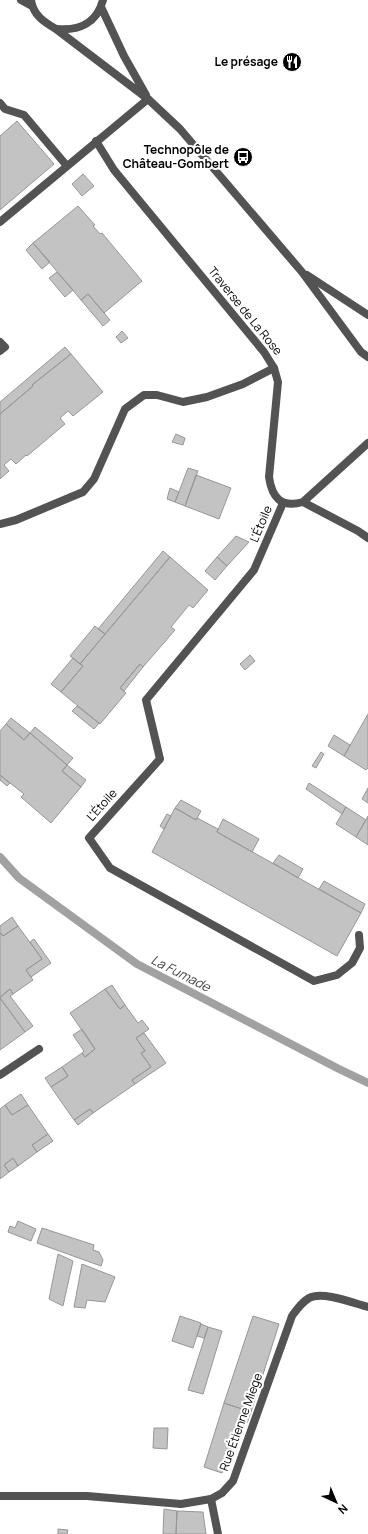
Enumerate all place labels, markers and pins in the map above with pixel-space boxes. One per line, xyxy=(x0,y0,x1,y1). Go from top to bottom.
restaurant icon: Le présage xyxy=(281,51,303,73)
place label: Le présage xyxy=(215,53,278,70)
place label: Technopôle de Château-Gombert xyxy=(123,141,229,172)
bus stop icon: Technopôle de Château-Gombert xyxy=(232,146,254,168)

